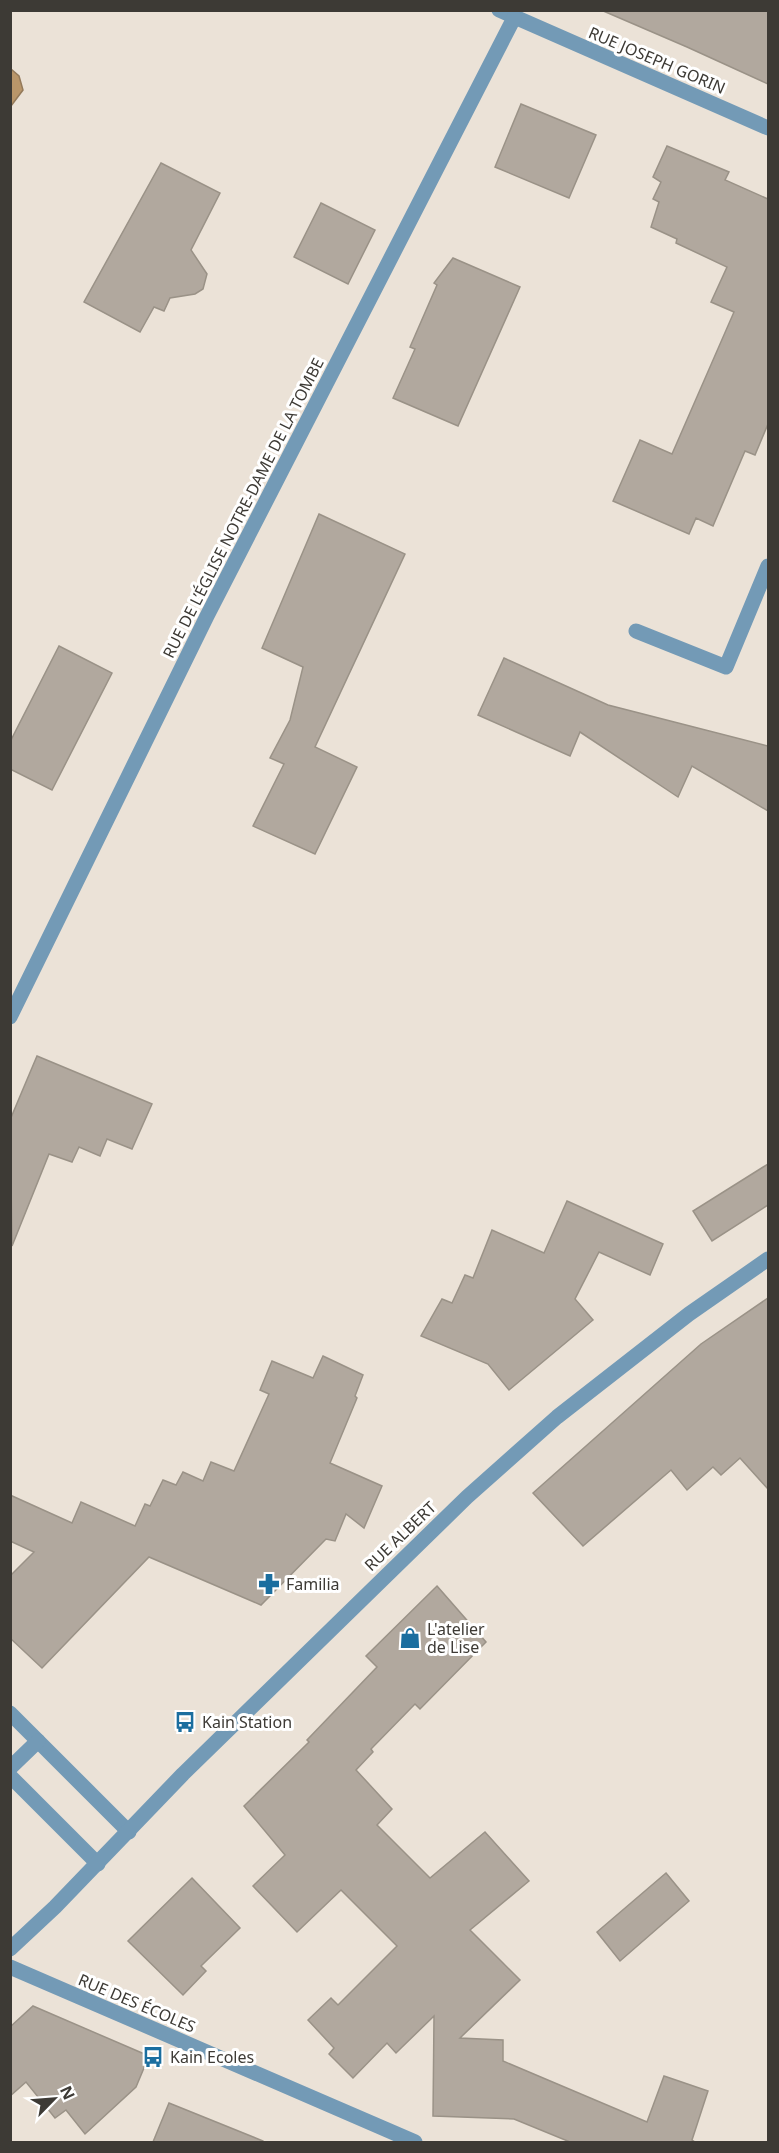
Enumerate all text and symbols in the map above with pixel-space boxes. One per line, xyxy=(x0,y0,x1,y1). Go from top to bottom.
street label: RUE JOSEPH GORIN xyxy=(585,21,729,99)
street label: RUE DE L’ÉGLISE NOTRE-DAME DE LA TOMBE xyxy=(157,354,329,662)
street label: RUE ALBERT xyxy=(359,1496,441,1576)
pharmacy icon: Familia xyxy=(257,1572,281,1596)
place label: Familia xyxy=(286,1573,340,1595)
place label: L'atelier de Lise xyxy=(427,1618,485,1658)
shop icon: L'atelier de Lise xyxy=(398,1626,422,1650)
bus stop icon: Kain Station xyxy=(173,1710,197,1734)
place label: Kain Station xyxy=(202,1711,292,1733)
street label: RUE DES ÉCOLES xyxy=(75,1968,199,2038)
bus stop icon: Kain Ecoles xyxy=(141,2045,165,2069)
place label: Kain Ecoles xyxy=(170,2046,254,2068)
north arrow xyxy=(24,2069,84,2129)
text: N xyxy=(55,2082,80,2103)

